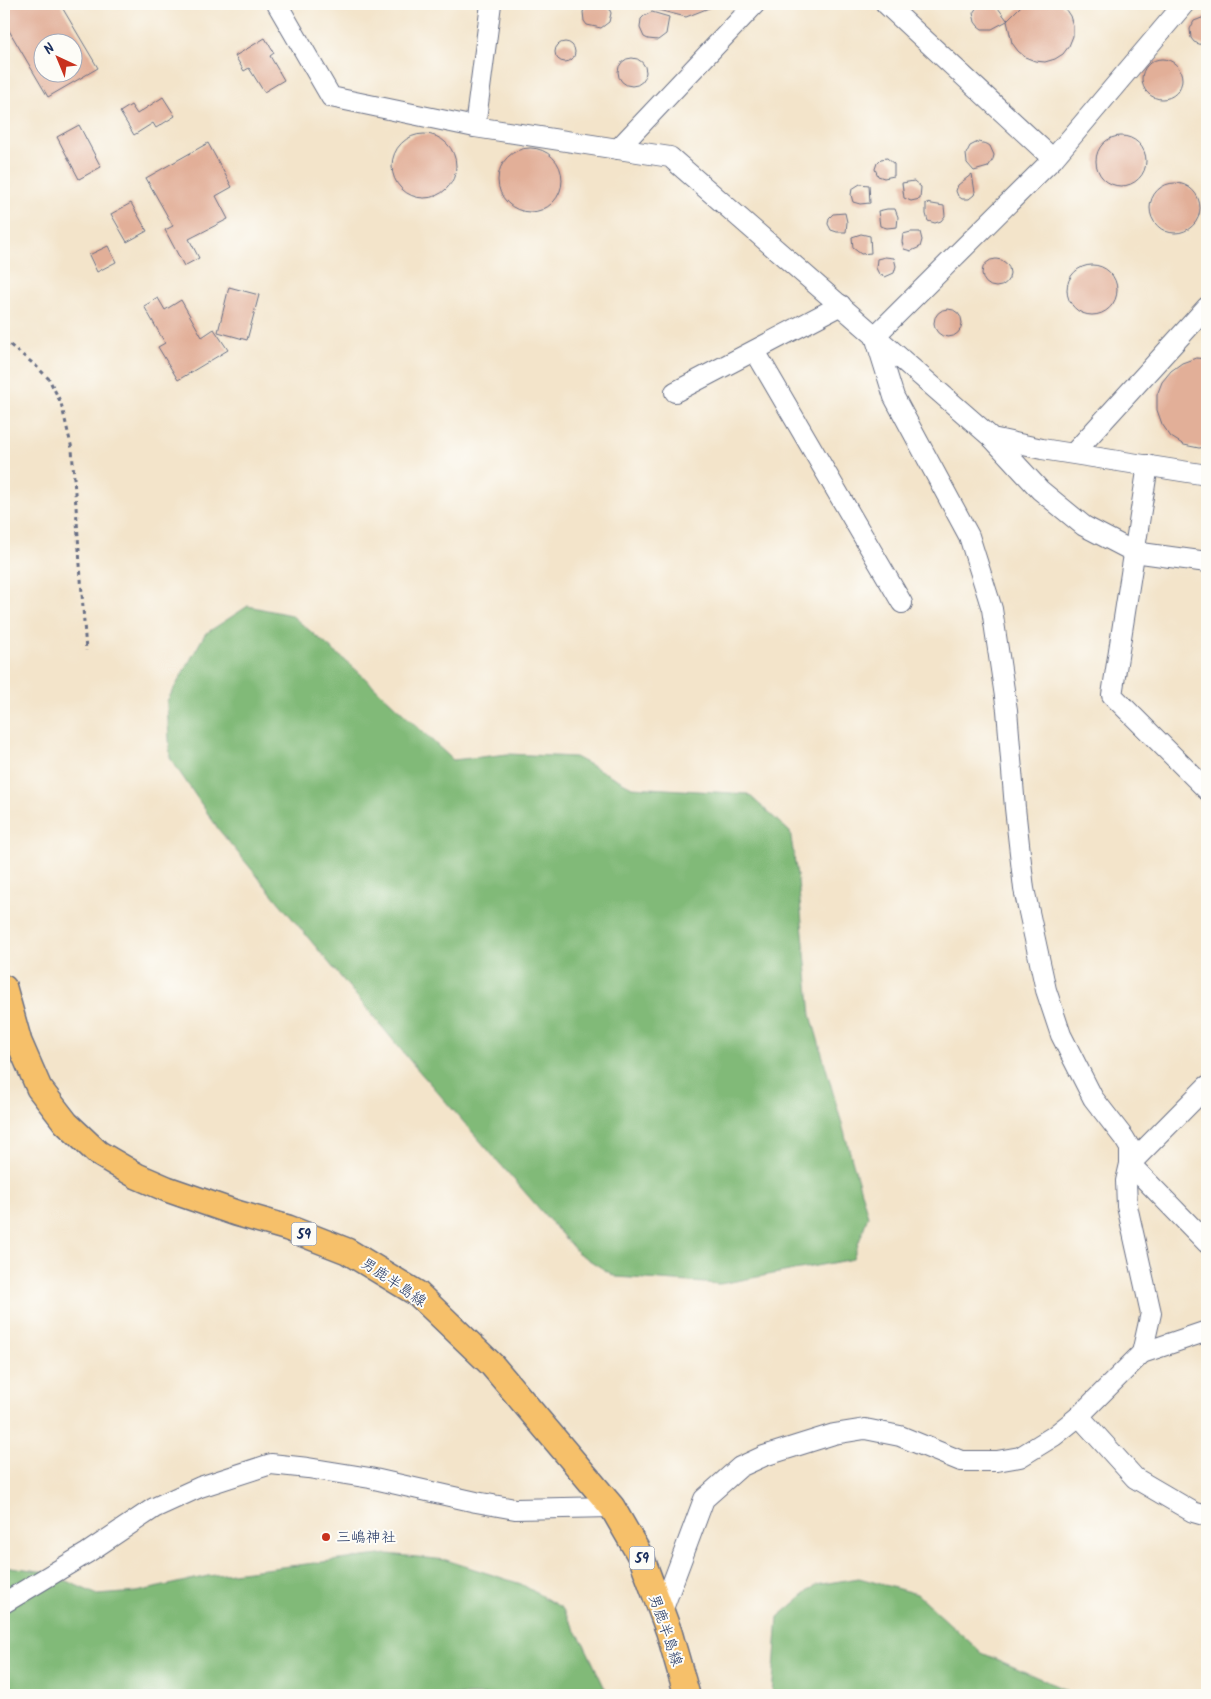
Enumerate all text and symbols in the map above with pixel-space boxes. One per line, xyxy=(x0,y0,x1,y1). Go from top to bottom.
north arrow xyxy=(32,32,82,82)
text: N xyxy=(39,38,61,60)
road number: 59 xyxy=(292,1222,316,1246)
street label: 男鹿半島線 xyxy=(356,1252,431,1314)
place label: 三嶋神社 xyxy=(336,1526,396,1550)
marker: 三嶋神社 xyxy=(320,1531,332,1543)
road number: 59 xyxy=(630,1546,654,1570)
street label: 男鹿半島線 xyxy=(641,1591,689,1670)

